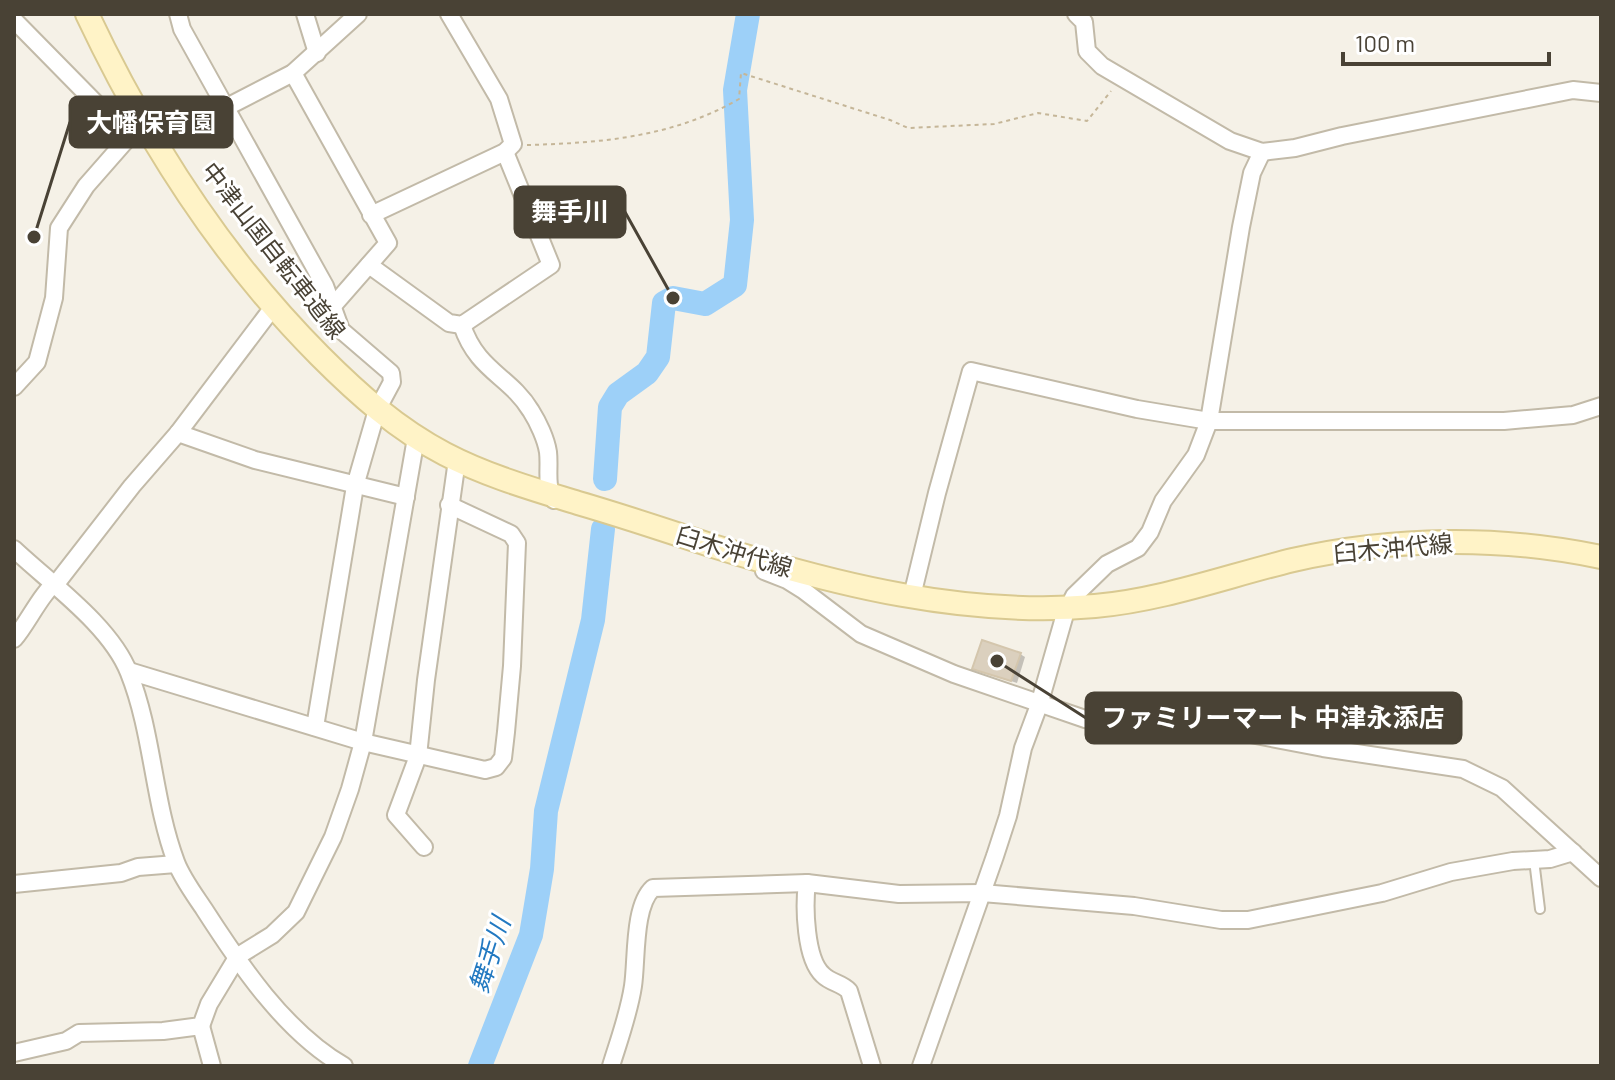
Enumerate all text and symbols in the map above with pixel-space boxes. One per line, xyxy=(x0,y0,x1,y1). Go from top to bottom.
scale bar xyxy=(1343,16,1549,66)
text: 100 m xyxy=(1355,28,1415,57)
callout: 大幡保育園 xyxy=(70,97,232,147)
text: 大幡保育園 xyxy=(86,106,216,137)
street label: 中津山国自転車道線 xyxy=(196,156,352,344)
callout: 舞手川 xyxy=(515,187,625,237)
text: 舞手川 xyxy=(531,195,609,226)
street label: 臼木沖代線 xyxy=(673,519,796,582)
street label: 臼木沖代線 xyxy=(1332,528,1454,567)
callout: ファミリーマート 中津永添店 xyxy=(1086,693,1461,743)
text: ファミリーマート 中津永添店 xyxy=(1101,701,1445,732)
water label: 舞手川 xyxy=(462,910,516,996)

